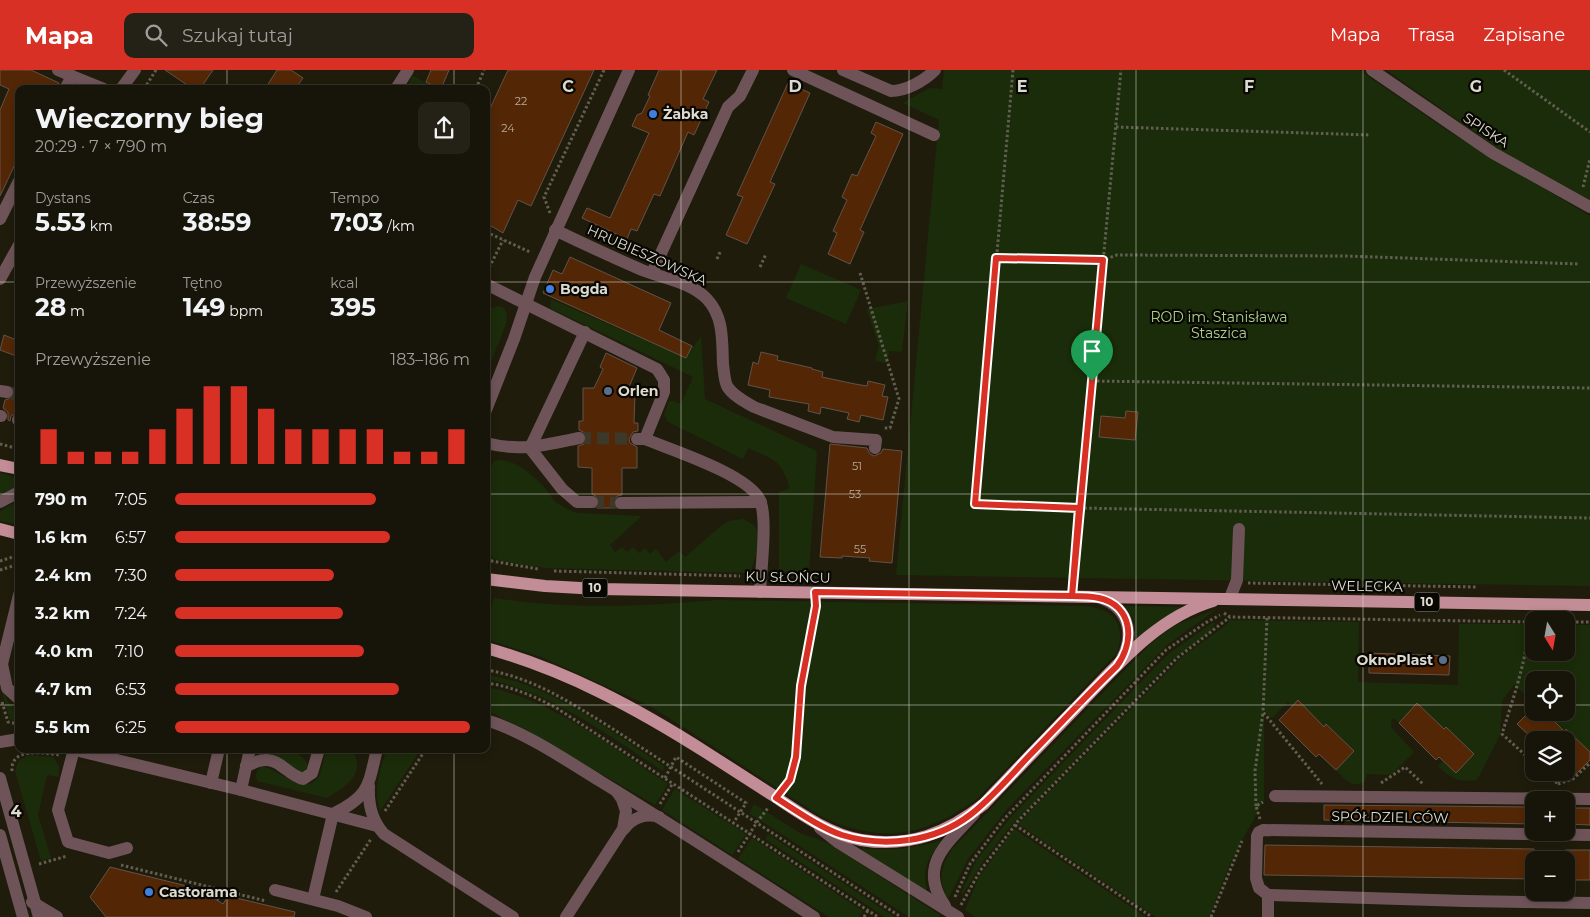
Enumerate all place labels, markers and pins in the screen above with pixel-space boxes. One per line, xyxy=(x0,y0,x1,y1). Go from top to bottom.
place label: Żabka xyxy=(663,105,708,123)
marker: Żabka xyxy=(647,108,659,120)
place label: Bogda xyxy=(560,280,608,298)
marker: Bogda xyxy=(544,283,556,295)
pin xyxy=(1071,330,1113,381)
place label: Orlen xyxy=(618,382,659,400)
marker: Orlen xyxy=(602,385,614,397)
place label: OknoPlast xyxy=(1357,651,1433,669)
marker: OknoPlast xyxy=(1437,654,1449,666)
place label: Castorama xyxy=(159,883,238,901)
marker: Castorama xyxy=(143,886,155,898)

